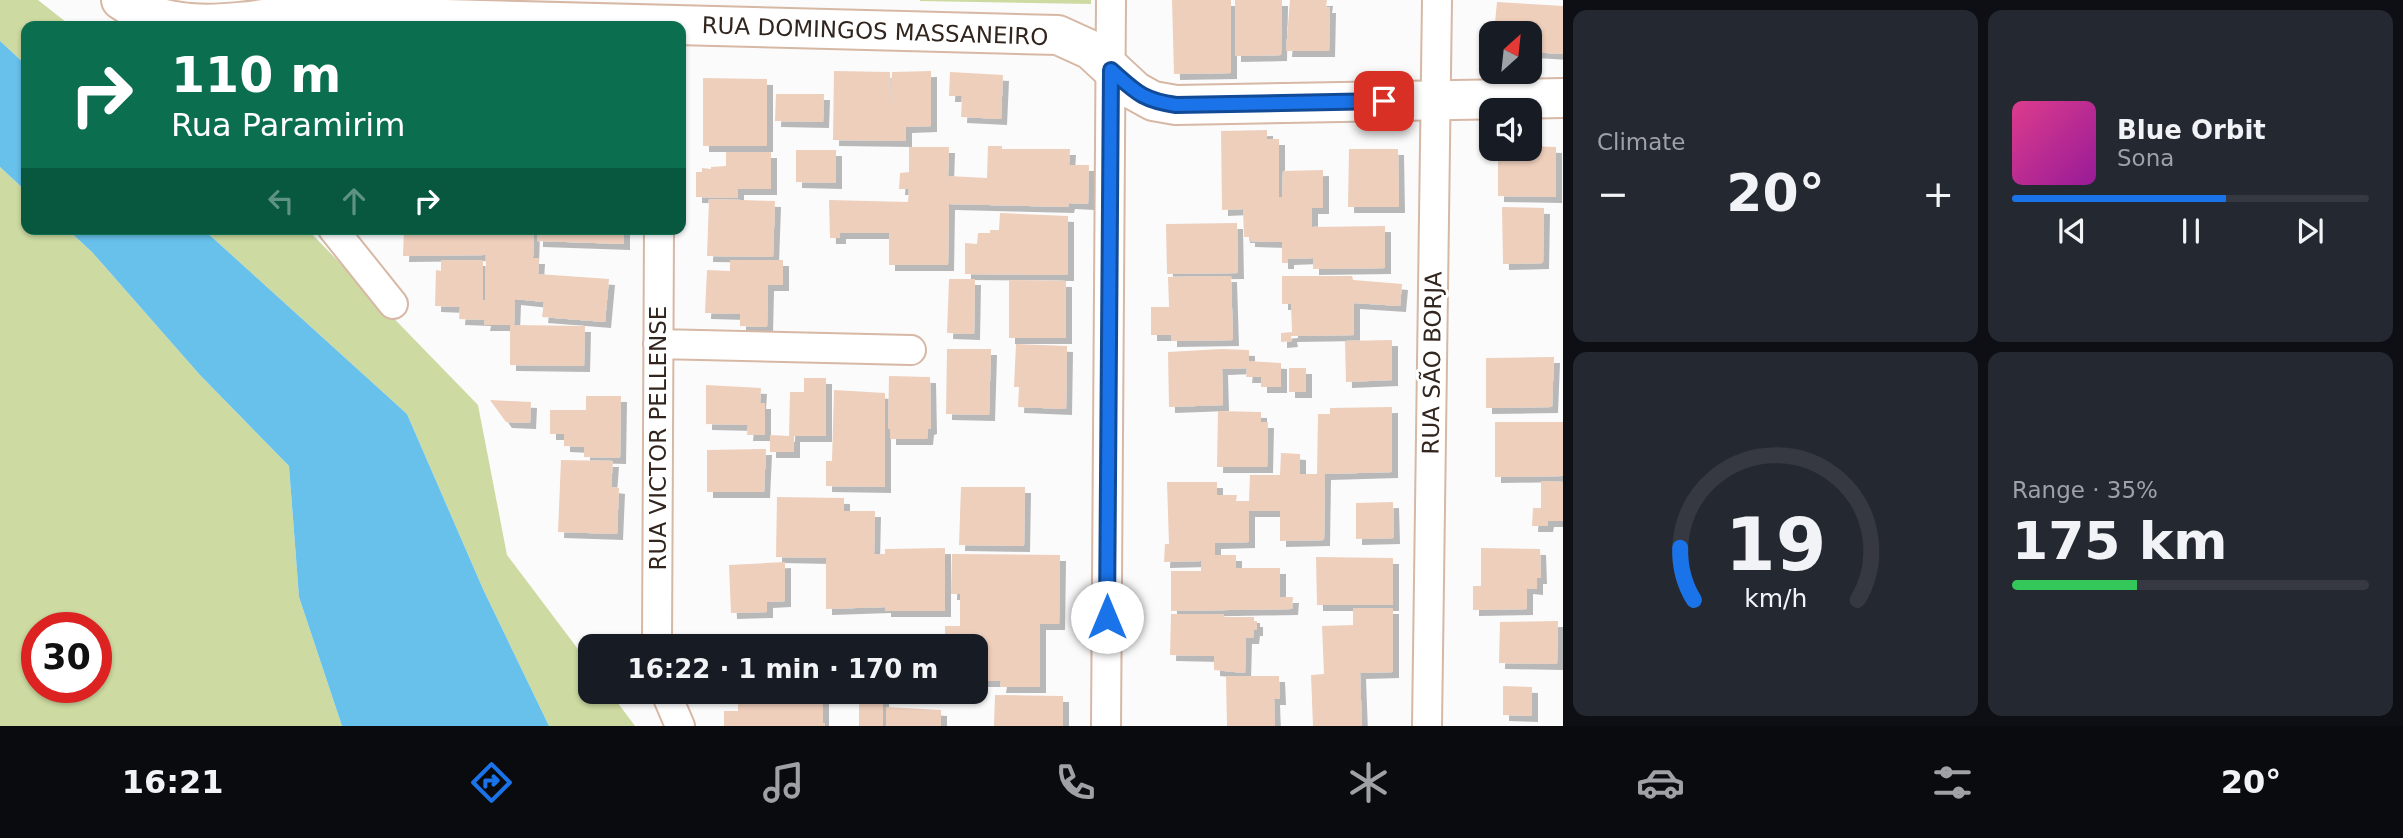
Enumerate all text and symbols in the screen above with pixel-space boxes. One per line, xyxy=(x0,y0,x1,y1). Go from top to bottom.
street label: RUA DOMINGOS MASSANEIRO xyxy=(701,12,1049,50)
north arrow xyxy=(1479,21,1542,84)
map controls xyxy=(1479,21,1542,161)
text: 110 m xyxy=(171,47,341,104)
icon: right xyxy=(56,49,147,140)
pin xyxy=(1354,71,1414,131)
icon: arrive xyxy=(1365,82,1403,120)
button: sound xyxy=(1479,98,1542,161)
text: Rua Paramirim xyxy=(171,106,405,144)
text: Blue Orbit xyxy=(2117,115,2266,145)
text: Climate xyxy=(1597,129,1686,155)
text: Sona xyxy=(2117,145,2174,171)
text: 20° xyxy=(1726,163,1825,223)
text: − xyxy=(1597,172,1629,216)
text: + xyxy=(1922,172,1954,216)
icon: left xyxy=(262,182,300,220)
icon: ahead xyxy=(335,182,373,220)
icon: right xyxy=(408,182,446,220)
icon: previous xyxy=(2053,212,2091,250)
icon: pause xyxy=(2172,212,2210,250)
icon: next xyxy=(2291,212,2329,250)
street label: RUA SÃO BORJA xyxy=(1416,271,1447,455)
street label: RUA VICTOR PELLENSE xyxy=(645,306,671,570)
text: Range · 35% xyxy=(2012,477,2158,503)
text: 19 xyxy=(1725,502,1826,587)
text: 175 km xyxy=(2012,511,2227,571)
position arrow xyxy=(1070,580,1144,654)
text: km/h xyxy=(1744,584,1807,613)
speed limit sign: 30 xyxy=(21,612,112,703)
text: 16:22 · 1 min · 170 m xyxy=(628,654,938,684)
icon: directions xyxy=(467,758,516,807)
icon: music xyxy=(759,758,808,807)
icon: phone xyxy=(1051,758,1100,807)
icon: climate xyxy=(1344,758,1393,807)
icon: car xyxy=(1636,758,1685,807)
icon: filters xyxy=(1928,758,1977,807)
text: 16:21 xyxy=(122,763,224,801)
text: 20° xyxy=(2221,763,2281,801)

